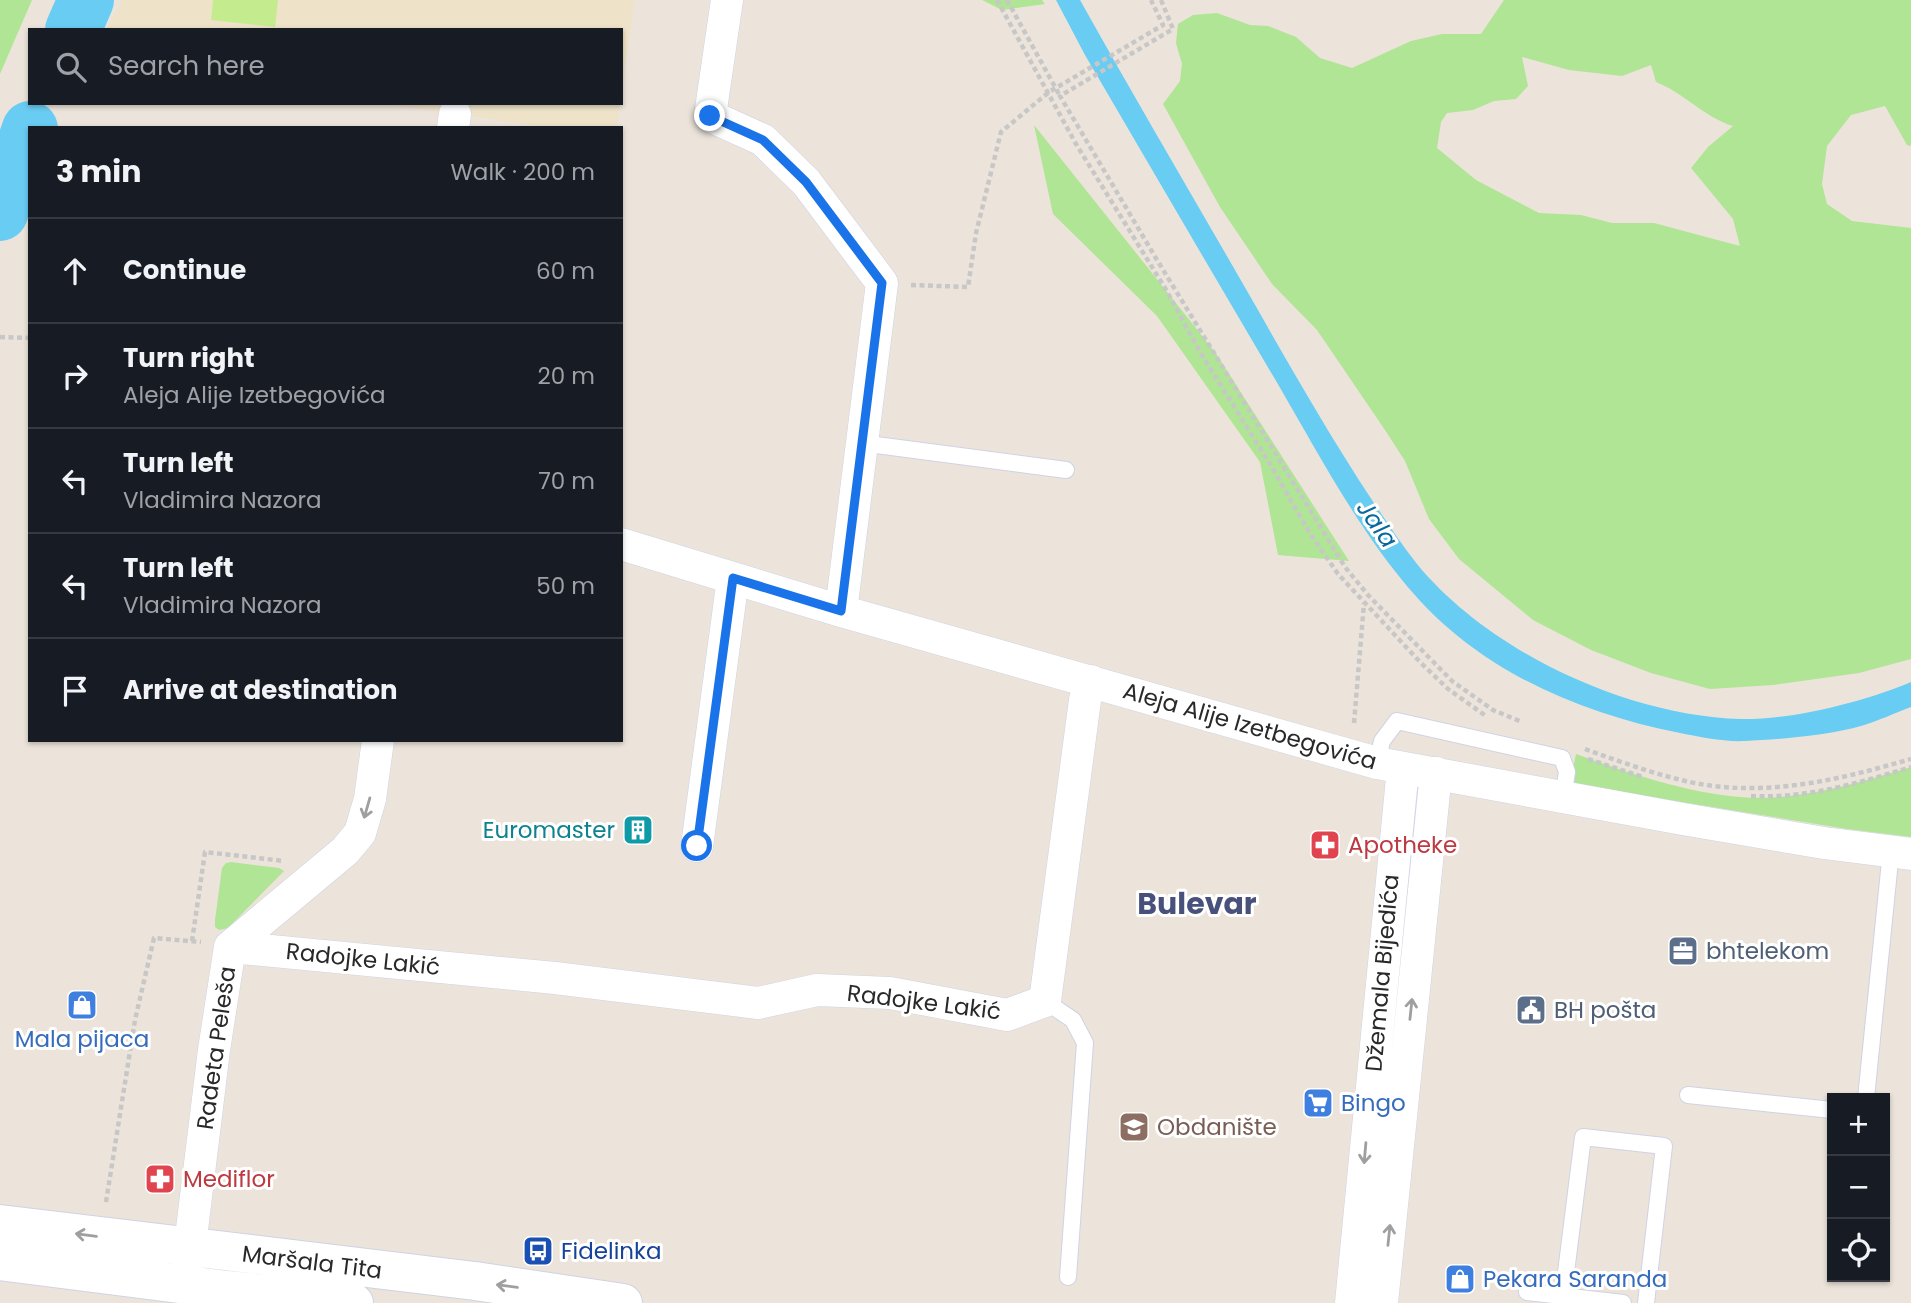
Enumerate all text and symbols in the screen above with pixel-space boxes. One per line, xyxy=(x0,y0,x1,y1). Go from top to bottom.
search box xyxy=(28,28,623,105)
icon: search xyxy=(52,48,90,86)
text: Search here xyxy=(108,48,265,84)
route end xyxy=(694,100,725,131)
text: 3 min xyxy=(56,150,141,193)
text: Walk · 200 m xyxy=(450,156,595,188)
icon: ahead xyxy=(56,252,94,290)
text: Continue xyxy=(123,252,246,288)
text: 60 m xyxy=(536,255,595,287)
text: Turn right xyxy=(123,340,255,376)
icon: right xyxy=(56,357,94,395)
text: 20 m xyxy=(537,360,595,392)
text: Aleja Alije Izetbegovića xyxy=(123,379,386,411)
text: Turn left xyxy=(123,445,234,481)
icon: left xyxy=(56,462,94,500)
text: 70 m xyxy=(538,465,595,497)
text: Vladimira Nazora xyxy=(123,484,322,516)
water label: Jala xyxy=(1349,493,1406,554)
text: Turn left xyxy=(123,550,234,586)
icon: left xyxy=(56,567,94,605)
text: 50 m xyxy=(536,570,595,602)
text: Vladimira Nazora xyxy=(123,589,322,621)
icon: arrive xyxy=(56,672,94,710)
text: Arrive at destination xyxy=(123,672,398,708)
street label: Aleja Alije Izetbegovića xyxy=(1119,674,1381,778)
one-way arrow xyxy=(360,796,373,818)
building icon: Euromaster xyxy=(621,813,655,847)
place label: Euromaster xyxy=(483,814,615,846)
pharmacy icon: Apotheke xyxy=(1308,828,1342,862)
place label: Apotheke xyxy=(1348,829,1457,861)
route start xyxy=(681,830,712,861)
street label: Džemala Bijedića xyxy=(1357,873,1407,1073)
district label: Bulevar xyxy=(1137,882,1257,925)
office icon: bhtelekom xyxy=(1666,934,1700,968)
street label: Radojke Lakić xyxy=(284,935,442,983)
place label: bhtelekom xyxy=(1706,935,1829,967)
street label: Radeta Peleša xyxy=(189,964,243,1132)
street label: Radojke Lakić xyxy=(845,977,1003,1027)
shop icon: Mala pijaca xyxy=(65,988,99,1022)
public building icon: BH pošta xyxy=(1514,993,1548,1027)
place label: BH pošta xyxy=(1554,994,1656,1026)
one-way arrow xyxy=(1405,998,1418,1021)
place label: Mala pijaca xyxy=(15,1023,149,1055)
supermarket icon: Bingo xyxy=(1301,1086,1335,1120)
place label: Bingo xyxy=(1341,1087,1406,1119)
map controls xyxy=(1827,1093,1890,1282)
button: + xyxy=(1827,1093,1890,1156)
school or university icon: Obdanište xyxy=(1117,1110,1151,1144)
place label: Obdanište xyxy=(1157,1111,1277,1143)
one-way arrow xyxy=(1359,1141,1372,1164)
button: − xyxy=(1827,1156,1890,1219)
pharmacy icon: Mediflor xyxy=(143,1162,177,1196)
place label: Mediflor xyxy=(183,1163,275,1195)
button: locate xyxy=(1827,1219,1890,1282)
one-way arrow xyxy=(1382,1224,1395,1247)
one-way arrow xyxy=(75,1228,98,1241)
bus stop icon: Fidelinka xyxy=(521,1234,555,1268)
place label: Fidelinka xyxy=(561,1235,662,1267)
street label: Maršala Tita xyxy=(240,1238,384,1286)
shop icon: Pekara Saranda xyxy=(1443,1262,1477,1296)
place label: Pekara Saranda xyxy=(1483,1263,1667,1295)
one-way arrow xyxy=(496,1279,518,1292)

